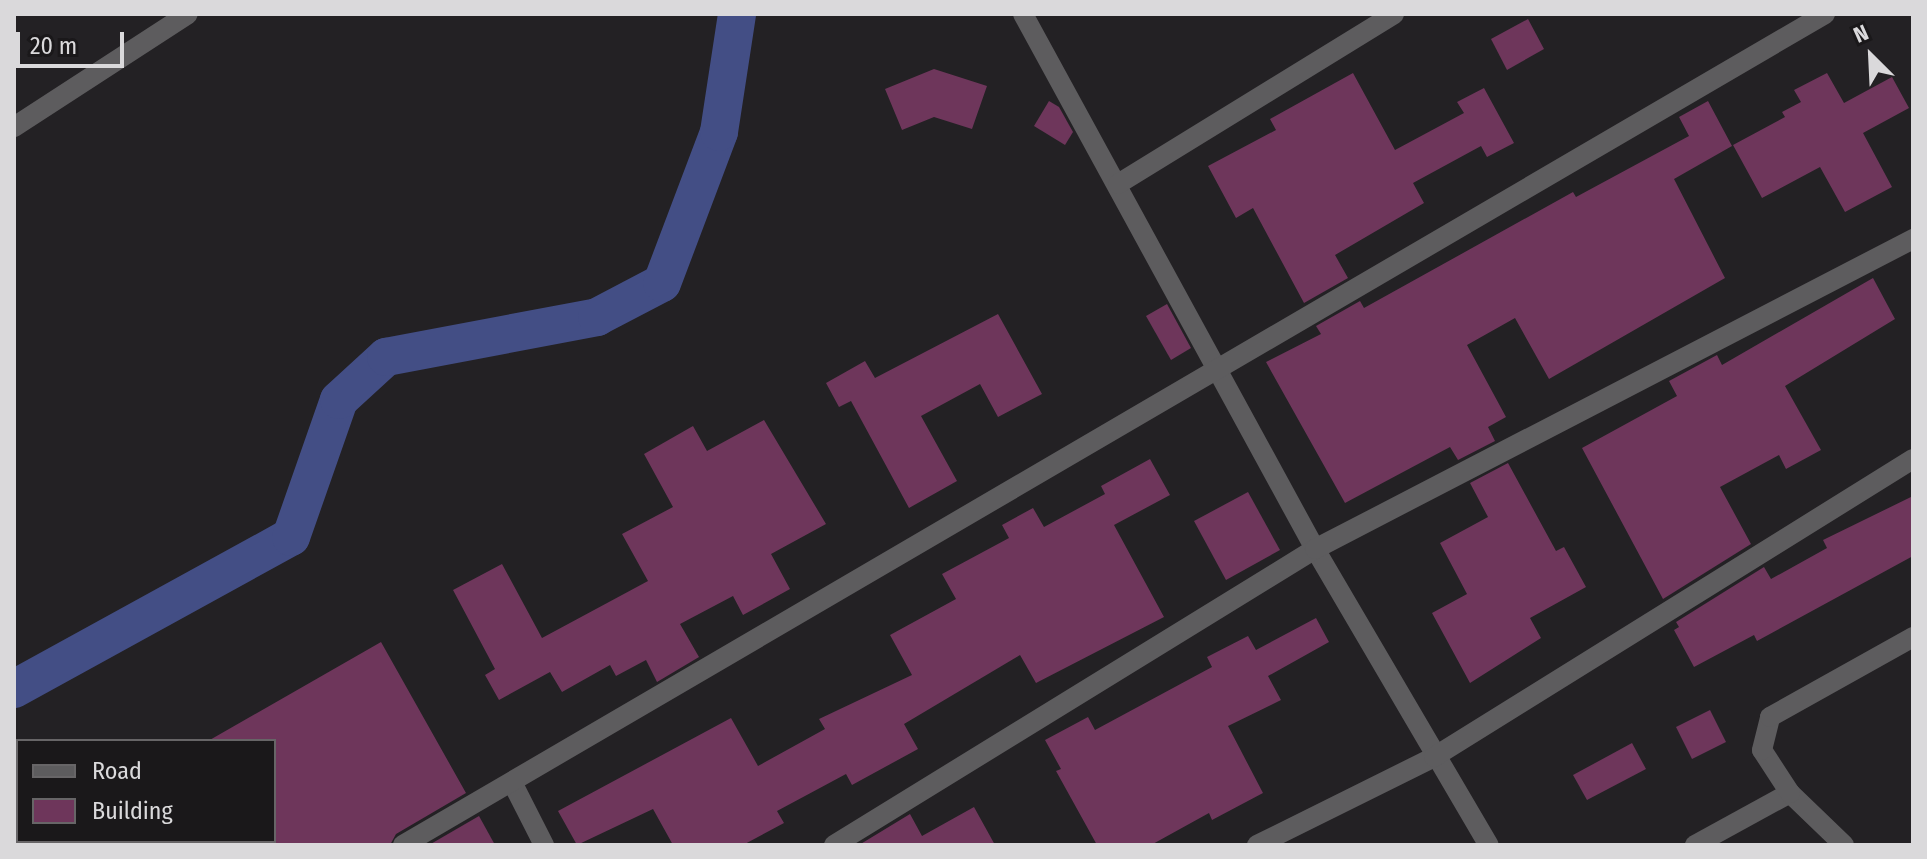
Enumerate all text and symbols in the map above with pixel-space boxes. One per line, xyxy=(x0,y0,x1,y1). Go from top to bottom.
scale bar xyxy=(20,16,128,66)
north arrow xyxy=(1831,16,1911,96)
text: N xyxy=(1850,19,1873,49)
text: 20 m xyxy=(30,32,77,60)
legend xyxy=(16,739,276,843)
text: Road xyxy=(92,757,142,785)
text: Building xyxy=(92,797,173,825)

